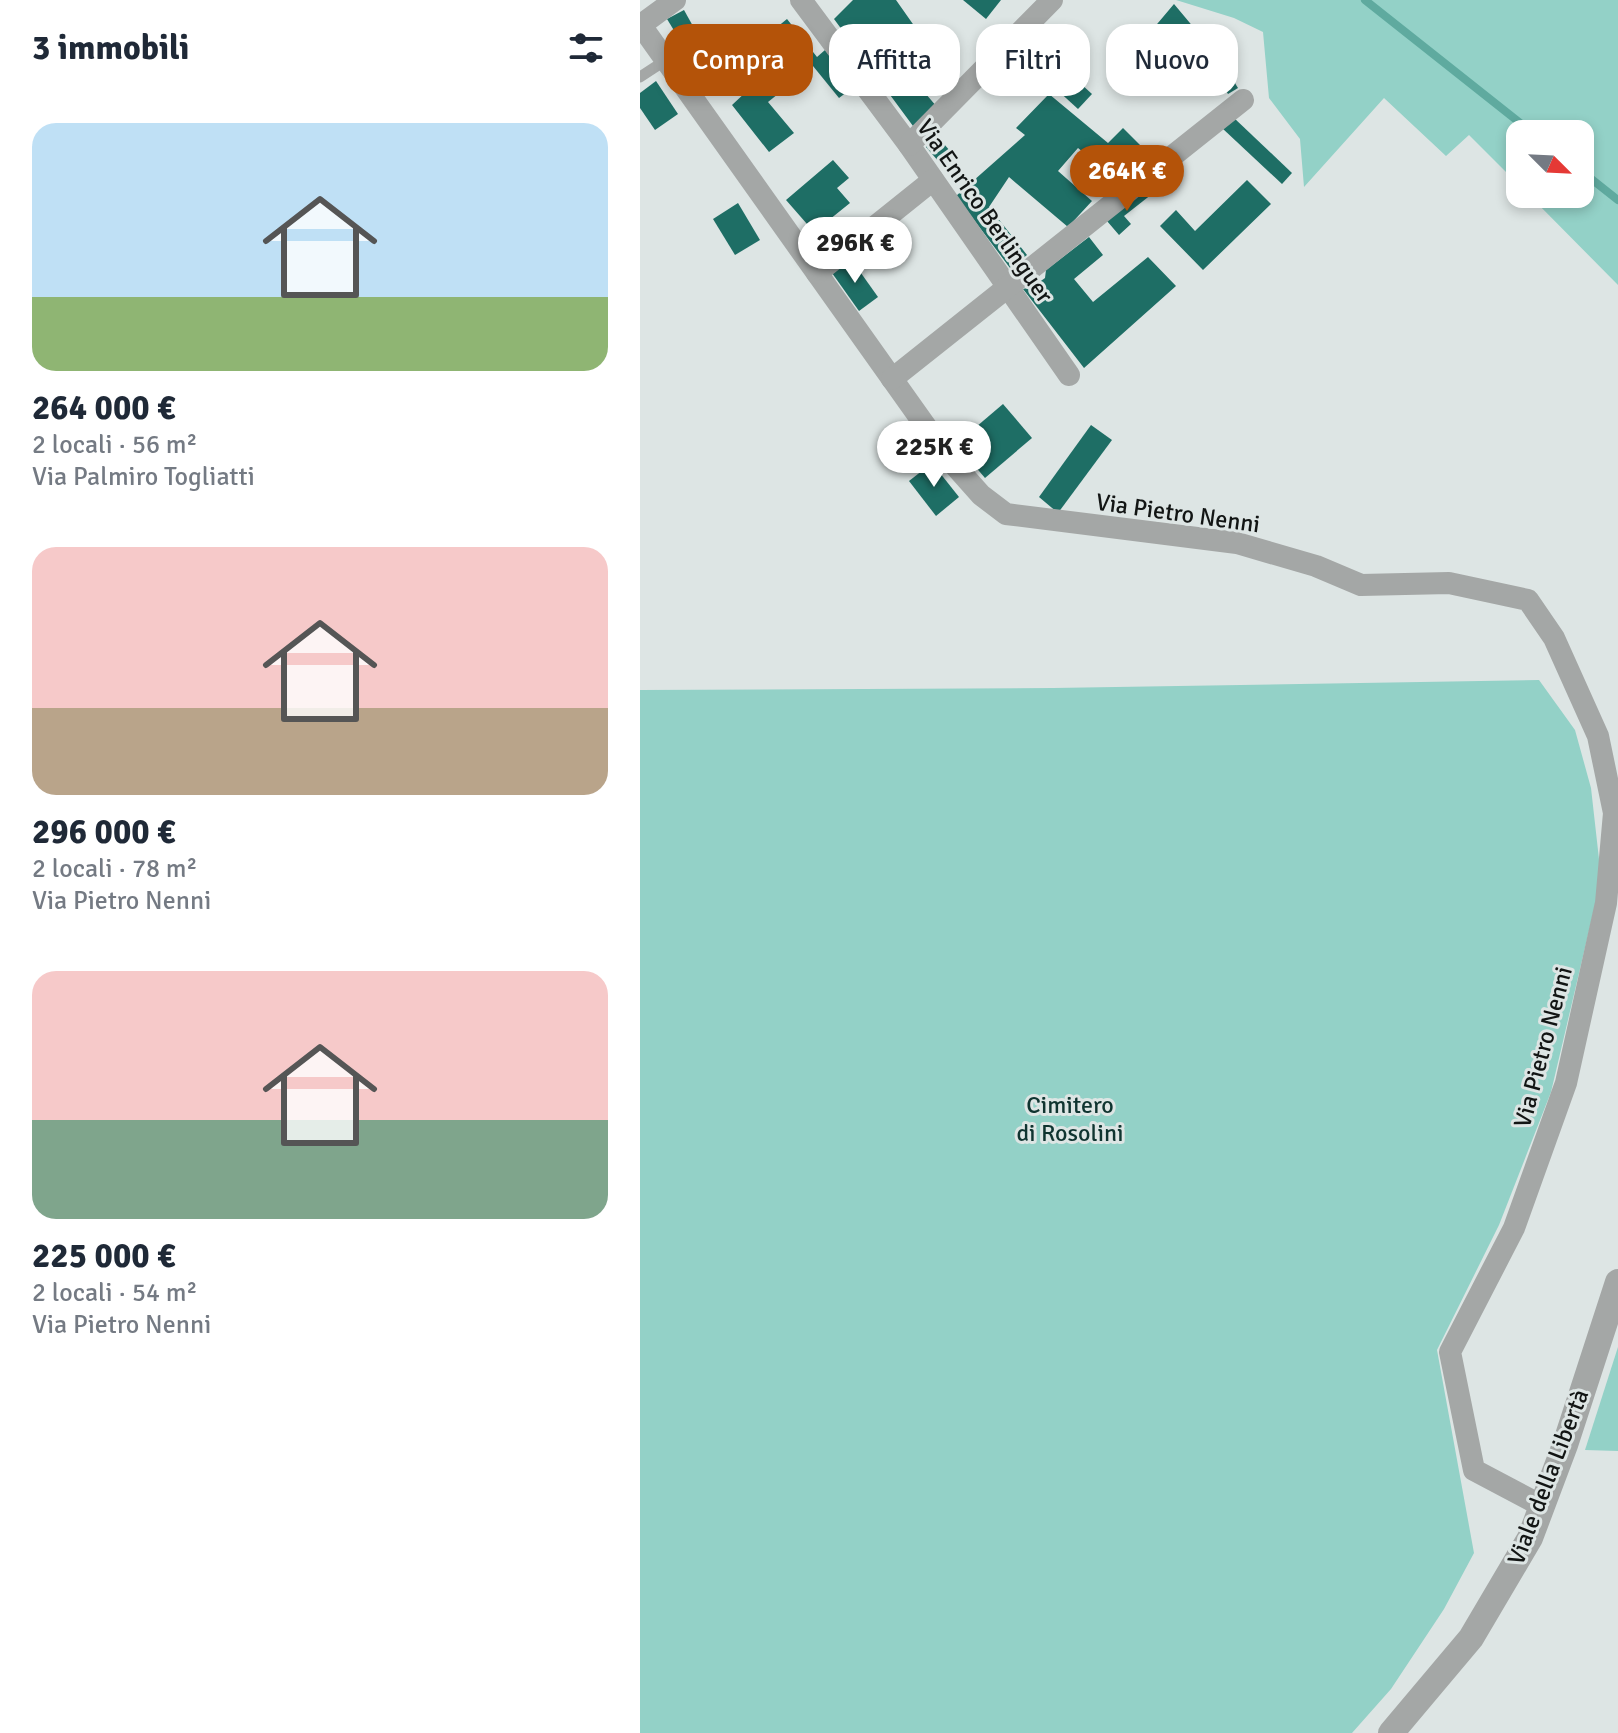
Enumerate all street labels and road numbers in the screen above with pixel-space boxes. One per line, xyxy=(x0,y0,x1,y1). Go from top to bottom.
street label: Via Enrico Berlinguer xyxy=(910,113,1060,309)
street label: Via Pietro Nenni xyxy=(1094,487,1262,539)
street label: Via Pietro Nenni xyxy=(1507,963,1579,1131)
street label: Viale della Libertà xyxy=(1501,1385,1595,1569)

